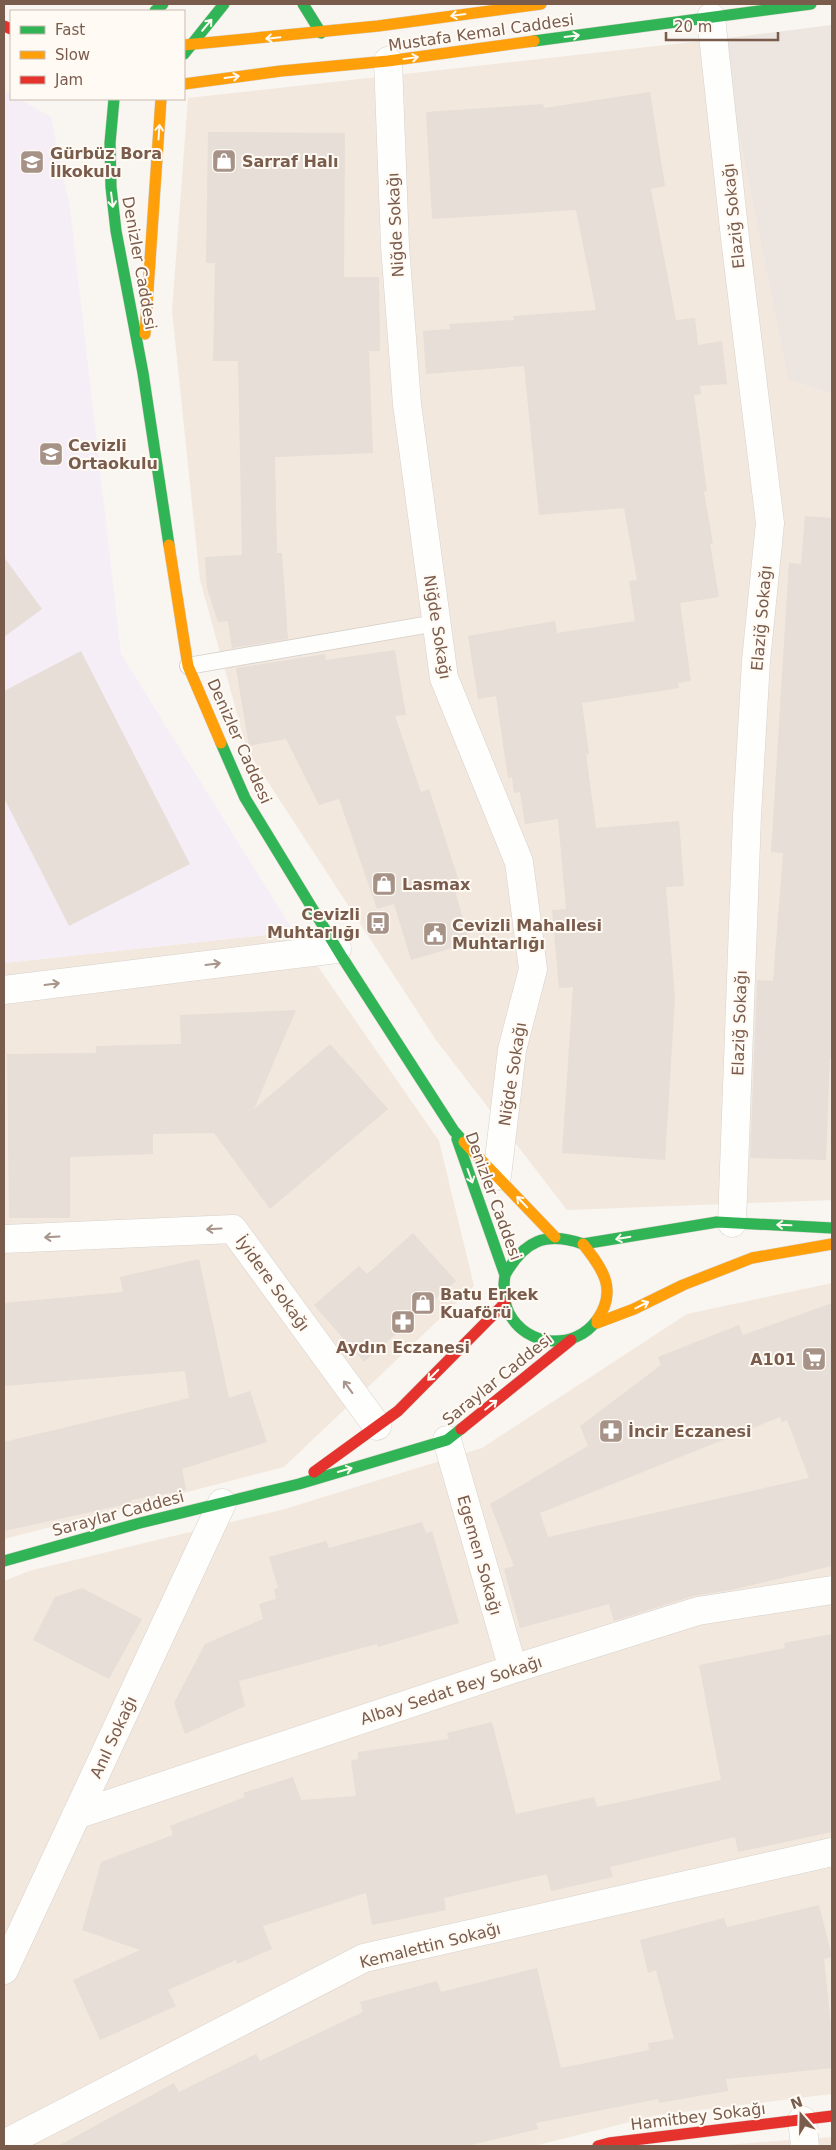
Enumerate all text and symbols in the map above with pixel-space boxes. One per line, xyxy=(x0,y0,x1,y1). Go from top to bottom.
legend xyxy=(10,10,185,100)
street label: Mustafa Kemal Caddesi xyxy=(387,10,575,55)
one-way arrow xyxy=(451,10,467,20)
scale bar xyxy=(666,10,778,42)
text: 20 m xyxy=(674,18,712,36)
one-way arrow xyxy=(201,19,212,32)
text: Fast xyxy=(55,21,85,39)
one-way arrow xyxy=(564,31,580,41)
one-way arrow xyxy=(265,33,281,43)
text: Slow xyxy=(55,46,90,64)
one-way arrow xyxy=(403,53,419,63)
text: Jam xyxy=(54,71,83,89)
one-way arrow xyxy=(224,72,240,82)
one-way arrow xyxy=(154,125,163,141)
place label: Gürbüz Bora İlkokulu xyxy=(50,144,162,181)
shop icon: Sarraf Halı xyxy=(211,148,237,174)
school or university icon: Gürbüz Bora İlkokulu xyxy=(19,149,45,175)
place label: Sarraf Halı xyxy=(242,152,339,171)
street label: Elaziğ Sokağı xyxy=(719,162,748,270)
street label: Niğde Sokağı xyxy=(383,172,408,278)
one-way arrow xyxy=(107,191,117,207)
street label: Denizler Caddesi xyxy=(118,195,161,331)
place label: Cevizli Ortaokulu xyxy=(68,436,158,473)
school or university icon: Cevizli Ortaokulu xyxy=(38,441,64,467)
street label: Elaziğ Sokağı xyxy=(747,565,776,672)
street label: Niğde Sokağı xyxy=(420,574,455,680)
street label: Denizler Caddesi xyxy=(203,676,276,807)
shop icon: Lasmax xyxy=(371,871,397,897)
place label: Lasmax xyxy=(402,875,471,894)
place label: Cevizli Muhtarlığı xyxy=(267,905,360,942)
bus stop icon: Cevizli Muhtarlığı xyxy=(365,910,391,936)
place label: Cevizli Mahallesi Muhtarlığı xyxy=(452,916,602,953)
public building icon: Cevizli Mahallesi Muhtarlığı xyxy=(422,921,448,947)
one-way arrow xyxy=(205,959,221,969)
street label: Elaziğ Sokağı xyxy=(728,970,751,1076)
one-way arrow xyxy=(44,979,60,989)
street label: Niğde Sokağı xyxy=(495,1021,530,1127)
street label: Denizler Caddesi xyxy=(462,1129,526,1263)
one-way arrow xyxy=(466,1168,475,1184)
one-way arrow xyxy=(516,1196,528,1208)
one-way arrow xyxy=(776,1220,792,1229)
one-way arrow xyxy=(206,1225,222,1234)
one-way arrow xyxy=(44,1232,60,1241)
street label: İyidere Sokağı xyxy=(232,1232,314,1335)
one-way arrow xyxy=(615,1233,631,1243)
place label: Batu Erkek Kuaförü xyxy=(440,1285,538,1322)
shop icon: Batu Erkek Kuaförü xyxy=(410,1290,436,1316)
one-way arrow xyxy=(634,1299,649,1309)
pharmacy icon: Aydın Eczanesi xyxy=(390,1309,416,1335)
street label: Saraylar Caddesi xyxy=(439,1329,556,1429)
place label: Aydın Eczanesi xyxy=(336,1338,470,1357)
supermarket icon: A101 xyxy=(801,1346,827,1372)
place label: A101 xyxy=(750,1350,796,1369)
one-way arrow xyxy=(428,1368,440,1380)
one-way arrow xyxy=(343,1380,354,1394)
one-way arrow xyxy=(484,1399,497,1410)
pharmacy icon: İncir Eczanesi xyxy=(598,1418,624,1444)
place label: İncir Eczanesi xyxy=(628,1422,752,1441)
one-way arrow xyxy=(337,1465,353,1474)
street label: Saraylar Caddesi xyxy=(50,1487,186,1540)
street label: Egemen Sokağı xyxy=(453,1493,506,1617)
street label: Albay Sedat Bey Sokağı xyxy=(358,1652,544,1729)
street label: Anıl Sokağı xyxy=(86,1693,141,1781)
street label: Kemalettin Sokağı xyxy=(358,1919,503,1972)
north arrow xyxy=(776,2090,826,2140)
text: N xyxy=(788,2093,805,2112)
street label: Hamitbey Sokağı xyxy=(629,2099,767,2134)

